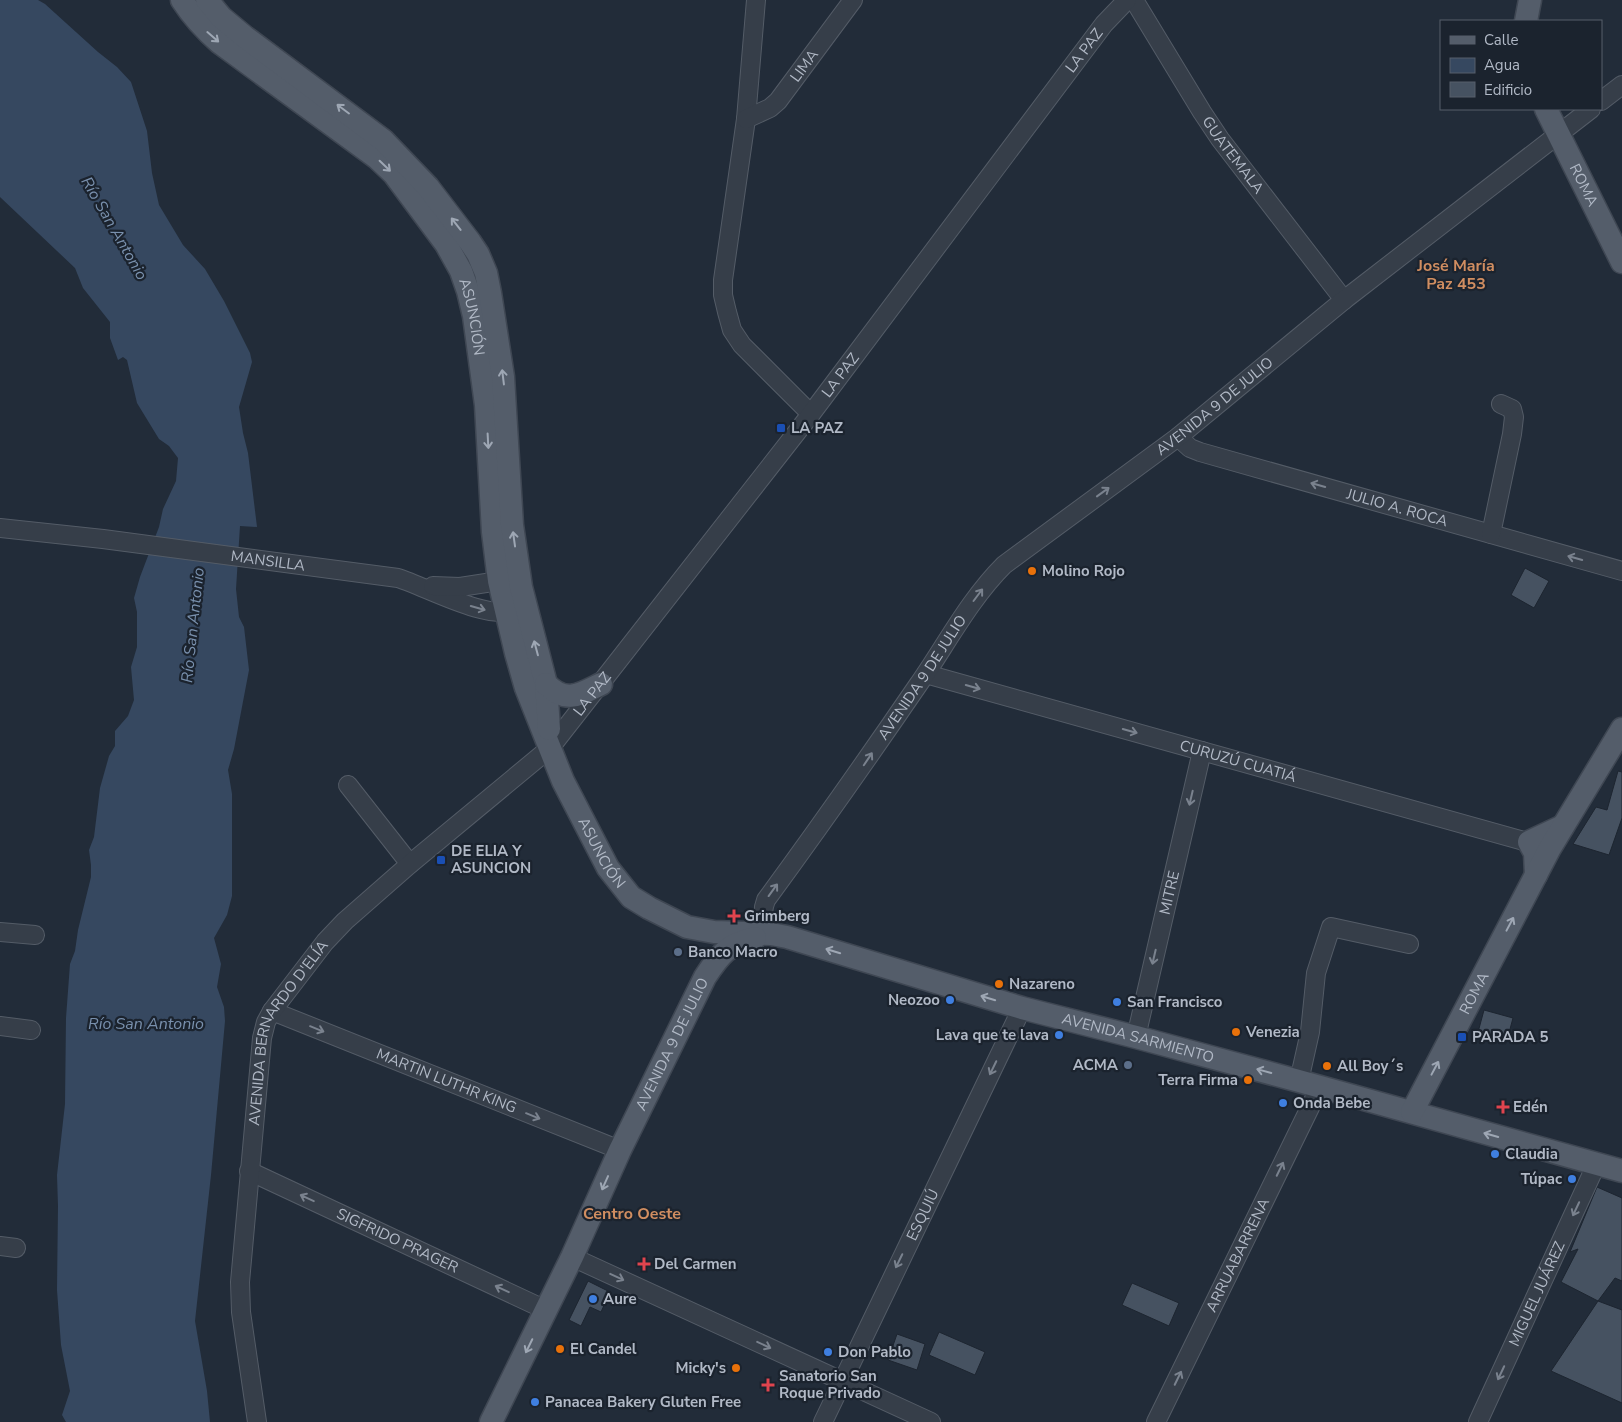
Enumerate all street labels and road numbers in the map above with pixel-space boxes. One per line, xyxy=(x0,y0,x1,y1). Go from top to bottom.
street label: LA PAZ xyxy=(1061,24,1107,77)
street label: LIMA xyxy=(786,45,823,86)
street label: GUATEMALA xyxy=(1198,112,1269,198)
street label: ROMA xyxy=(1565,160,1603,210)
street label: ASUNCIÓN xyxy=(454,275,489,357)
street label: LA PAZ xyxy=(817,349,864,401)
street label: AVENIDA 9 DE JULIO xyxy=(1152,352,1277,460)
street label: JULIO A. ROCA xyxy=(1344,484,1450,531)
street label: MANSILLA xyxy=(230,546,306,576)
street label: AVENIDA 9 DE JULIO xyxy=(873,611,971,744)
street label: LA PAZ xyxy=(569,668,616,720)
street label: CURUZÚ CUATIÁ xyxy=(1177,735,1299,787)
street label: ASUNCIÓN xyxy=(574,814,630,892)
street label: MITRE xyxy=(1155,869,1184,917)
street label: AVENIDA BERNARDO D'ELÍA xyxy=(244,936,333,1127)
street label: ROMA xyxy=(1455,969,1493,1018)
street label: AVENIDA 9 DE JULIO xyxy=(631,974,713,1114)
street label: AVENIDA SARMIENTO xyxy=(1060,1009,1216,1068)
street label: MARTIN LUTHR KING xyxy=(373,1044,520,1118)
street label: ESQUIÚ xyxy=(902,1185,944,1244)
street label: ARRUABARRENA xyxy=(1201,1194,1274,1315)
street label: SIGFRIDO PRAGER xyxy=(333,1203,462,1278)
street label: MIGUEL JUÁREZ xyxy=(1504,1238,1570,1350)

